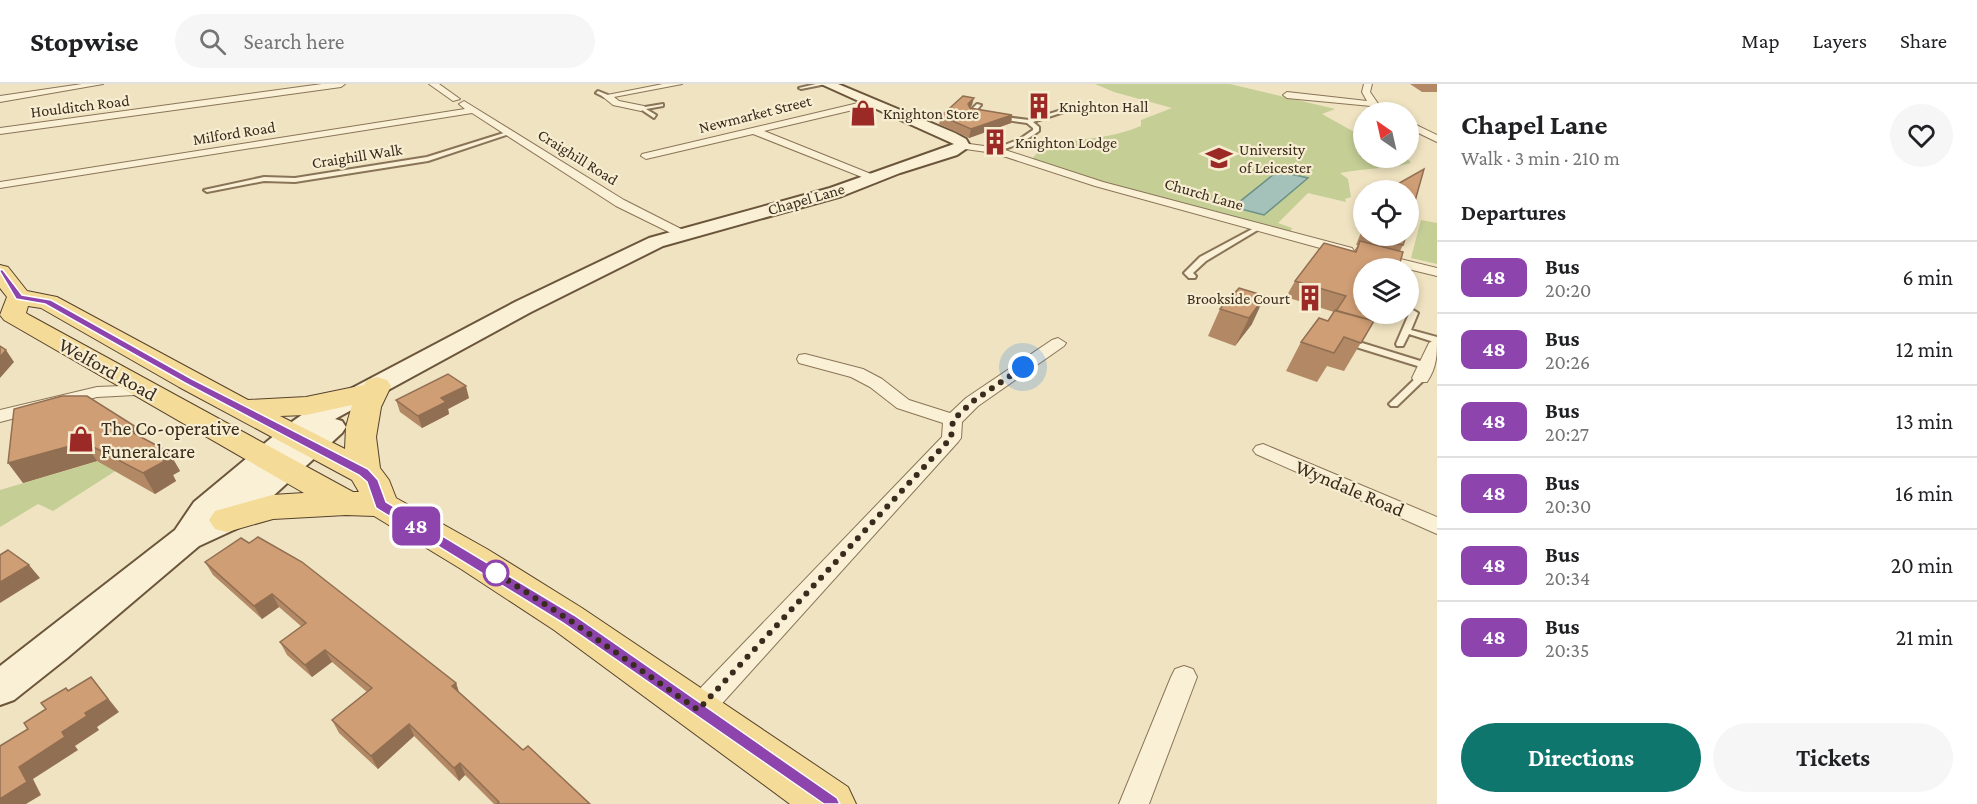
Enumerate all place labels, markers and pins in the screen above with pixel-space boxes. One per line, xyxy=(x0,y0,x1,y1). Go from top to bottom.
building icon: Knighton Hall xyxy=(1024,91,1054,121)
shop icon: Knighton Store xyxy=(848,98,878,128)
place label: Knighton Hall xyxy=(1059,98,1148,116)
place label: Knighton Store xyxy=(883,105,979,123)
building icon: Knighton Lodge xyxy=(980,127,1010,157)
place label: Knighton Lodge xyxy=(1015,134,1117,152)
place label: University of Leicester xyxy=(1239,141,1312,176)
school or university icon: University of Leicester xyxy=(1204,143,1234,173)
building icon: Brookside Court xyxy=(1295,283,1325,313)
place label: Brookside Court xyxy=(1187,290,1291,307)
place label: The Co-operative Funeralcare xyxy=(101,417,240,462)
shop icon: The Co-operative Funeralcare xyxy=(66,424,96,454)
unlabelled marker xyxy=(483,560,509,586)

